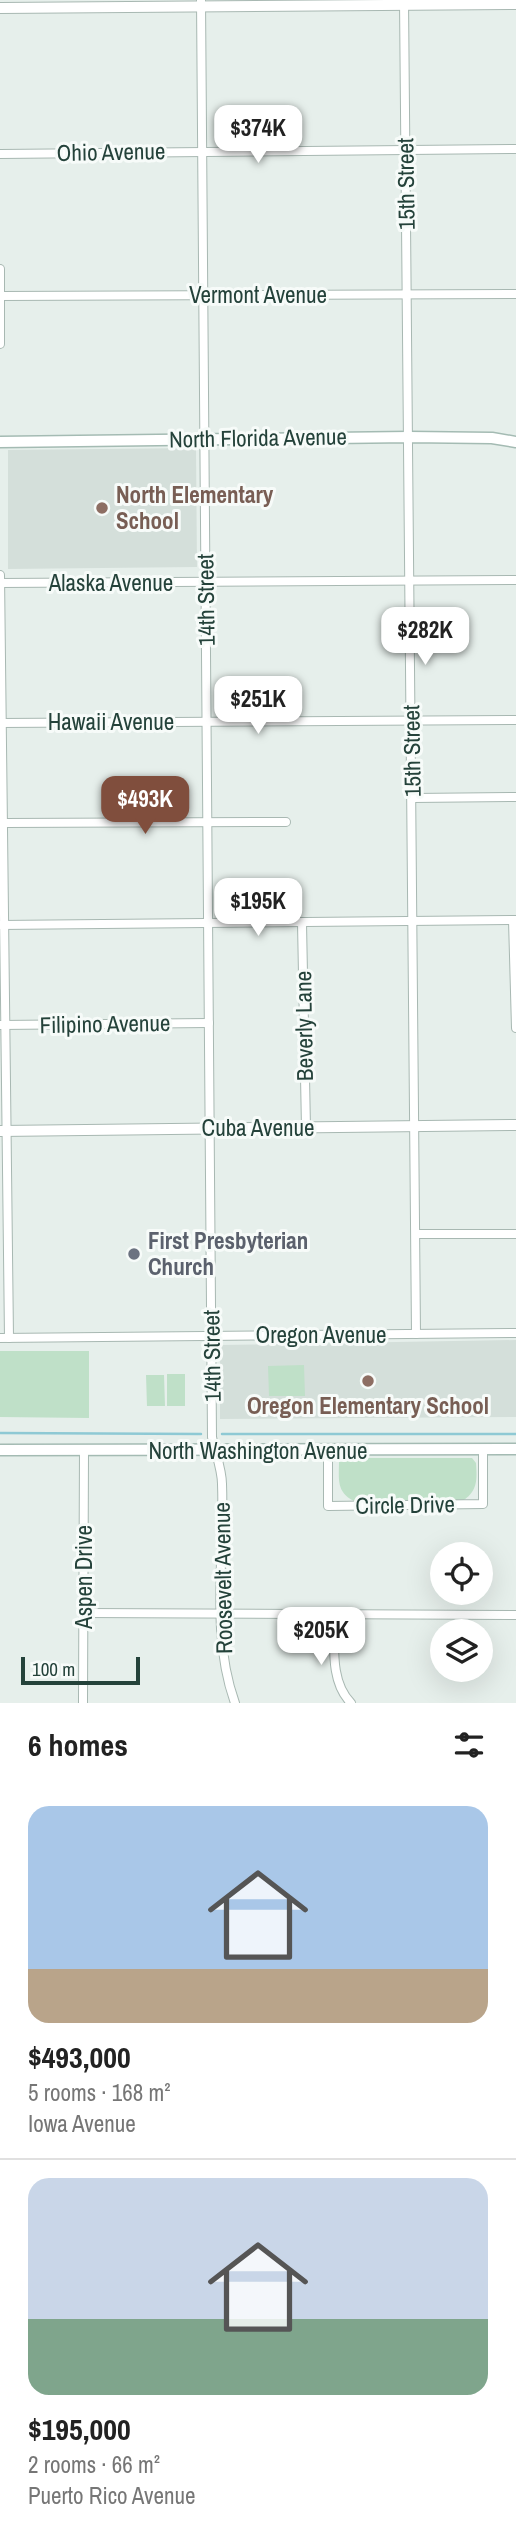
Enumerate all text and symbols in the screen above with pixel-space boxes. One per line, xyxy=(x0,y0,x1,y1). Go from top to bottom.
pin: $374K xyxy=(209,106,307,165)
text: $374K xyxy=(230,112,286,143)
street label: Ohio Avenue xyxy=(56,135,166,168)
street label: 15th Street xyxy=(389,138,422,230)
street label: Vermont Avenue xyxy=(189,279,327,310)
street label: North Florida Avenue xyxy=(169,420,347,455)
place label: North Elementary School xyxy=(116,479,274,536)
marker: North Elementary School xyxy=(94,500,110,516)
street label: 14th Street xyxy=(189,554,222,646)
street label: Alaska Avenue xyxy=(48,567,173,598)
pin: $282K xyxy=(376,608,474,667)
text: $282K xyxy=(397,614,453,645)
pin: $251K xyxy=(209,676,307,736)
text: $251K xyxy=(230,683,286,714)
street label: 15th Street xyxy=(395,705,428,797)
street label: Hawaii Avenue xyxy=(48,706,174,737)
pin: $493K xyxy=(96,776,194,836)
text: $493K xyxy=(117,783,173,814)
pin: $195K xyxy=(209,878,307,938)
text: $195K xyxy=(230,885,286,916)
street label: Beverly Lane xyxy=(287,971,320,1081)
street label: Filipino Avenue xyxy=(39,1007,171,1040)
street label: Cuba Avenue xyxy=(202,1112,314,1143)
place label: First Presbyterian Church xyxy=(148,1225,308,1282)
marker: First Presbyterian Church xyxy=(126,1246,142,1262)
street label: 14th Street xyxy=(195,1310,228,1402)
street label: Oregon Avenue xyxy=(256,1319,386,1350)
marker: Oregon Elementary School xyxy=(360,1373,376,1389)
place label: Oregon Elementary School xyxy=(247,1390,489,1421)
street label: North Washington Avenue xyxy=(148,1435,368,1466)
street label: Circle Drive xyxy=(355,1488,455,1521)
street label: Roosevelt Avenue xyxy=(206,1502,239,1654)
street label: Aspen Drive xyxy=(68,1525,99,1630)
map controls xyxy=(430,1542,493,1682)
button: locate xyxy=(430,1542,493,1605)
pin: $205K xyxy=(272,1608,370,1667)
text: $205K xyxy=(293,1614,349,1645)
button: layers xyxy=(430,1619,493,1682)
scale bar xyxy=(21,1654,140,1686)
text: 100 m xyxy=(32,1656,75,1682)
text: 6 homes xyxy=(28,1725,128,1765)
icon: filters xyxy=(450,1726,488,1764)
icon: home xyxy=(195,1852,321,1978)
text: $493,000 xyxy=(28,2037,131,2077)
text: 5 rooms · 168 m² xyxy=(28,2077,171,2108)
text: Iowa Avenue xyxy=(28,2108,136,2139)
icon: home xyxy=(195,2224,321,2350)
text: $195,000 xyxy=(28,2409,131,2449)
text: 2 rooms · 66 m² xyxy=(28,2449,160,2480)
text: Puerto Rico Avenue xyxy=(28,2480,195,2511)

